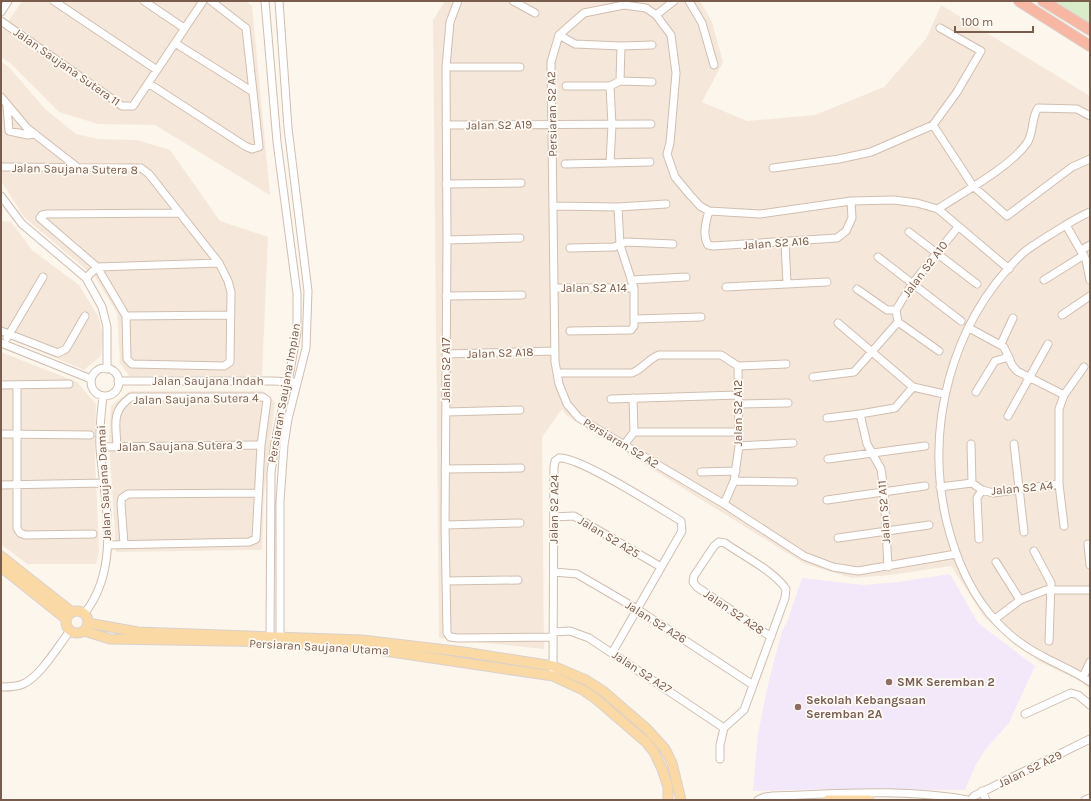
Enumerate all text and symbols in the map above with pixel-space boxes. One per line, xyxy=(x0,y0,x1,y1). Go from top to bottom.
scale bar xyxy=(955,8,1033,34)
text: 100 m xyxy=(961,15,993,29)
street label: Jalan Saujana Sutera 11 xyxy=(11,25,123,109)
street label: Persiaran S2 A2 xyxy=(544,71,560,157)
street label: Jalan S2 A19 xyxy=(466,117,532,133)
street label: Jalan Saujana Sutera 8 xyxy=(12,161,138,177)
street label: Jalan S2 A16 xyxy=(742,234,810,252)
street label: Jalan S2 A10 xyxy=(899,238,951,300)
street label: Jalan S2 A14 xyxy=(561,281,627,295)
street label: Persiaran Saujana Impian xyxy=(265,322,303,464)
street label: Jalan S2 A17 xyxy=(439,337,453,403)
street label: Jalan S2 A18 xyxy=(466,345,534,361)
street label: Jalan Saujana Indah xyxy=(152,374,264,388)
street label: Jalan S2 A12 xyxy=(731,380,745,446)
street label: Jalan Saujana Sutera 4 xyxy=(133,391,259,407)
street label: Persiaran S2 A2 xyxy=(581,415,661,471)
street label: Jalan Saujana Damai xyxy=(94,425,114,541)
street label: Jalan Saujana Sutera 3 xyxy=(117,438,243,454)
street label: Jalan S2 A24 xyxy=(546,474,562,544)
street label: Jalan S2 A4 xyxy=(990,478,1054,498)
street label: Jalan S2 A11 xyxy=(875,480,893,544)
street label: Jalan S2 A25 xyxy=(576,513,642,561)
street label: Jalan S2 A28 xyxy=(701,587,767,637)
street label: Jalan S2 A26 xyxy=(623,598,689,646)
street label: Persiaran Saujana Utama xyxy=(249,636,389,658)
street label: Jalan S2 A27 xyxy=(610,648,675,697)
place label: SMK Seremban 2 xyxy=(897,675,995,689)
marker: SMK Seremban 2 xyxy=(884,677,894,687)
place label: Sekolah Kebangsaan Seremban 2A xyxy=(806,693,926,721)
marker: Sekolah Kebangsaan Seremban 2A xyxy=(793,702,803,712)
street label: Jalan S2 A29 xyxy=(996,747,1064,790)

